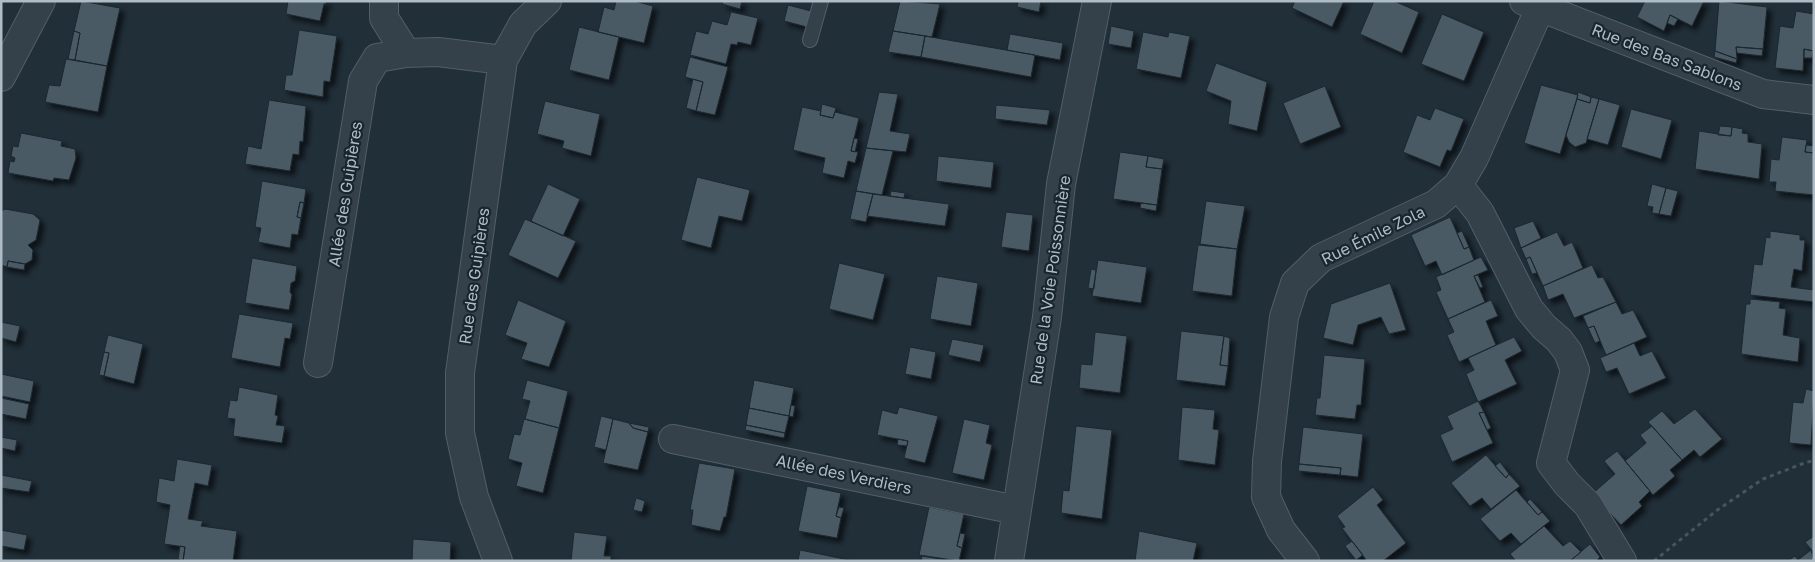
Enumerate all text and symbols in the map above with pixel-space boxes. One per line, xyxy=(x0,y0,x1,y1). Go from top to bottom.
street label: Rue des Bas Sablons xyxy=(1589,19,1745,95)
street label: Allée des Guipières xyxy=(324,120,366,268)
street label: Rue de la Voie Poissonnière xyxy=(1025,174,1075,386)
street label: Rue Émile Zola xyxy=(1318,201,1428,269)
street label: Rue des Guipières xyxy=(455,206,493,346)
street label: Allée des Verdiers xyxy=(774,450,914,498)

